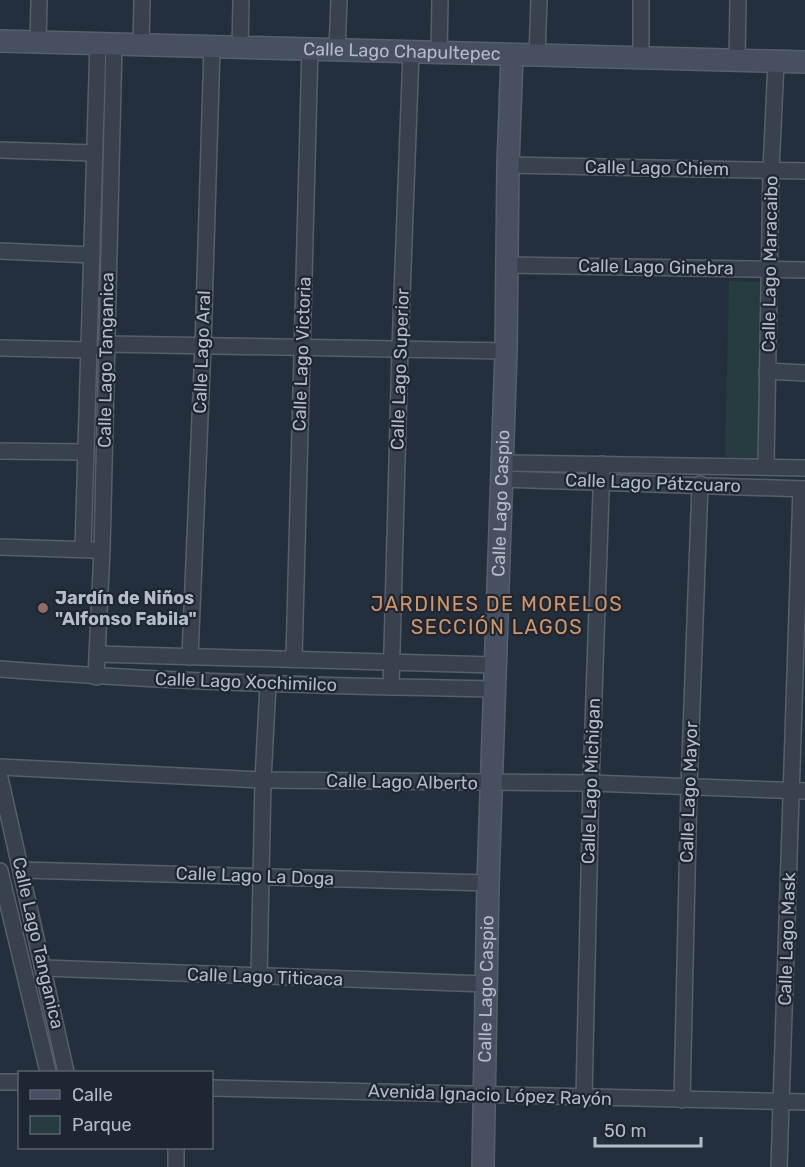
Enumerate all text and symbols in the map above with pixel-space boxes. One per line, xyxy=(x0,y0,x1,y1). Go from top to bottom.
street label: Calle Lago Chapultepec xyxy=(303,38,501,65)
street label: Calle Lago Chiem xyxy=(585,156,729,180)
street label: Calle Lago Maracaibo xyxy=(757,175,783,353)
street label: Calle Lago Ginebra xyxy=(578,255,734,279)
street label: Calle Lago Tanganica xyxy=(93,272,119,448)
street label: Calle Lago Victoria xyxy=(288,276,316,432)
street label: Calle Lago Superior xyxy=(386,288,414,450)
street label: Calle Lago Aral xyxy=(189,290,215,414)
street label: Calle Lago Caspio xyxy=(487,429,514,577)
street label: Calle Lago Pátzcuaro xyxy=(565,469,741,497)
place label: Jardín de Niños "Alfonso Fabila" xyxy=(55,587,197,630)
district label: JARDINES DE MORELOS SECCIÓN LAGOS xyxy=(371,592,623,639)
marker: Jardín de Niños "Alfonso Fabila" xyxy=(36,601,50,615)
street label: Calle Lago Xochimilco xyxy=(155,668,337,696)
street label: Calle Lago Michigan xyxy=(577,698,605,864)
street label: Calle Lago Mayor xyxy=(676,721,702,863)
street label: Calle Lago Alberto xyxy=(326,770,478,794)
street label: Calle Lago Tanganica xyxy=(8,855,68,1031)
street label: Calle Lago La Doga xyxy=(175,862,335,890)
street label: Calle Lago Mask xyxy=(774,871,800,1006)
street label: Calle Lago Caspio xyxy=(474,915,498,1063)
street label: Calle Lago Titicaca xyxy=(187,963,343,991)
legend xyxy=(18,1071,213,1149)
street label: Avenida Ignacio López Rayón xyxy=(368,1080,612,1110)
text: Calle xyxy=(72,1084,113,1106)
scale bar xyxy=(595,1110,702,1148)
text: Parque xyxy=(72,1114,132,1136)
text: 50 m xyxy=(604,1120,647,1142)

